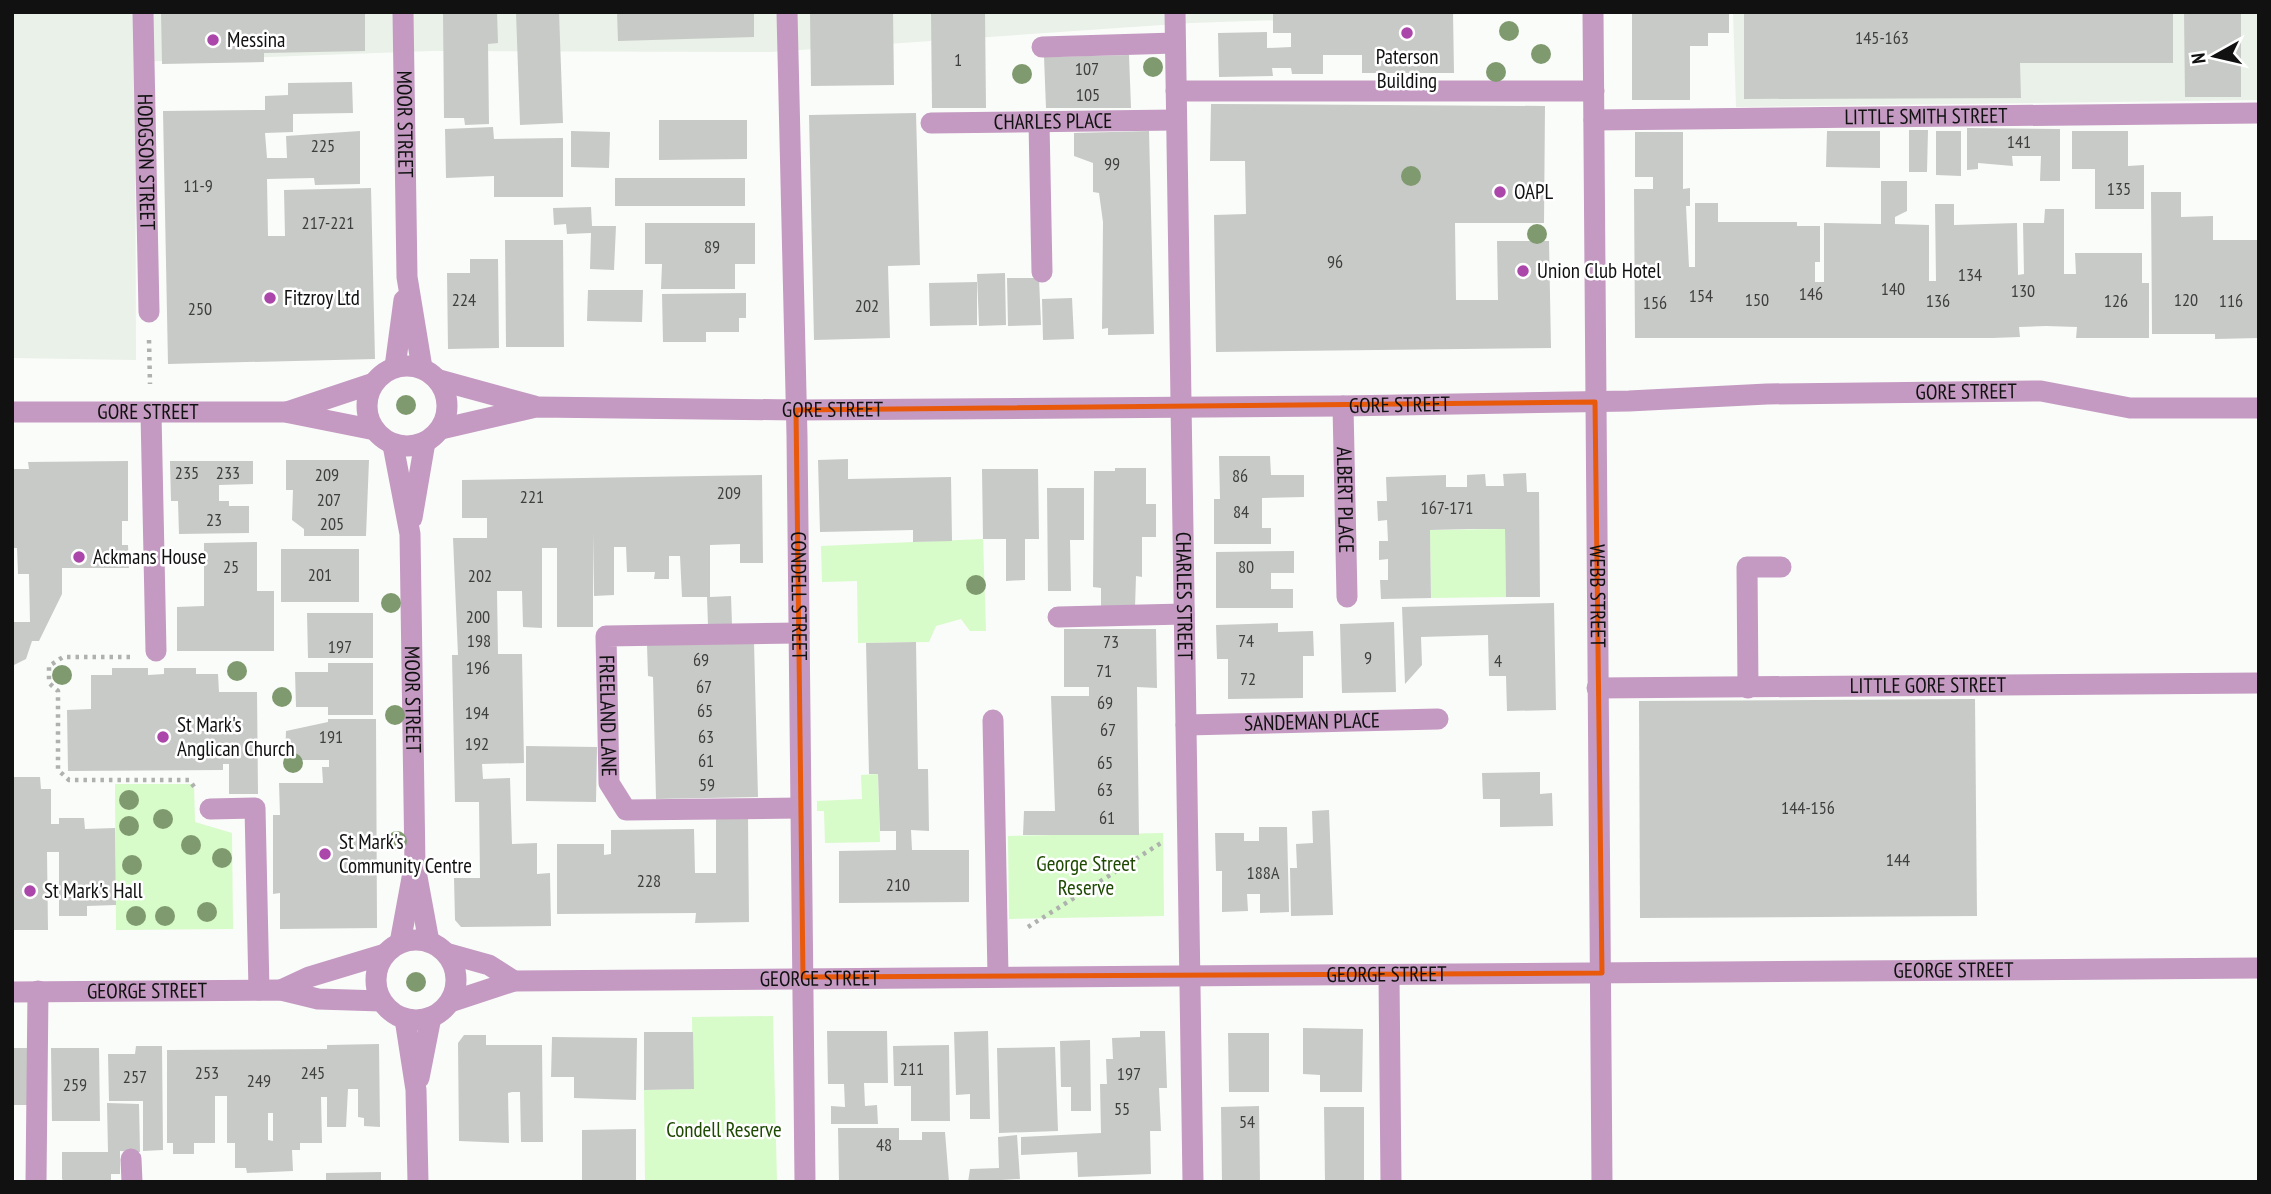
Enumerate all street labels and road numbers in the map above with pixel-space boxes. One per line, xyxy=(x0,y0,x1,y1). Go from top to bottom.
street label: MOOR STREET xyxy=(391,70,420,178)
street label: HODGSON STREET xyxy=(132,94,161,231)
street label: LITTLE SMITH STREET xyxy=(1844,102,2008,130)
street label: CHARLES PLACE xyxy=(994,107,1112,135)
street label: GORE STREET xyxy=(1915,377,2018,405)
street label: GORE STREET xyxy=(1349,390,1451,419)
street label: GORE STREET xyxy=(782,395,884,423)
street label: GORE STREET xyxy=(97,398,199,425)
street label: ALBERT PLACE xyxy=(1331,447,1360,553)
street label: CONDELL STREET xyxy=(785,531,813,661)
street label: CHARLES STREET xyxy=(1170,532,1199,661)
street label: WEBB STREET xyxy=(1584,544,1612,648)
street label: MOOR STREET xyxy=(399,646,427,754)
street label: FREELAND LANE xyxy=(593,655,623,777)
street label: LITTLE GORE STREET xyxy=(1850,671,2007,699)
street label: SANDEMAN PLACE xyxy=(1244,706,1380,737)
street label: GEORGE STREET xyxy=(1893,956,2014,984)
street label: GEORGE STREET xyxy=(1326,960,1447,988)
street label: GEORGE STREET xyxy=(759,964,880,992)
street label: GEORGE STREET xyxy=(87,977,208,1004)

